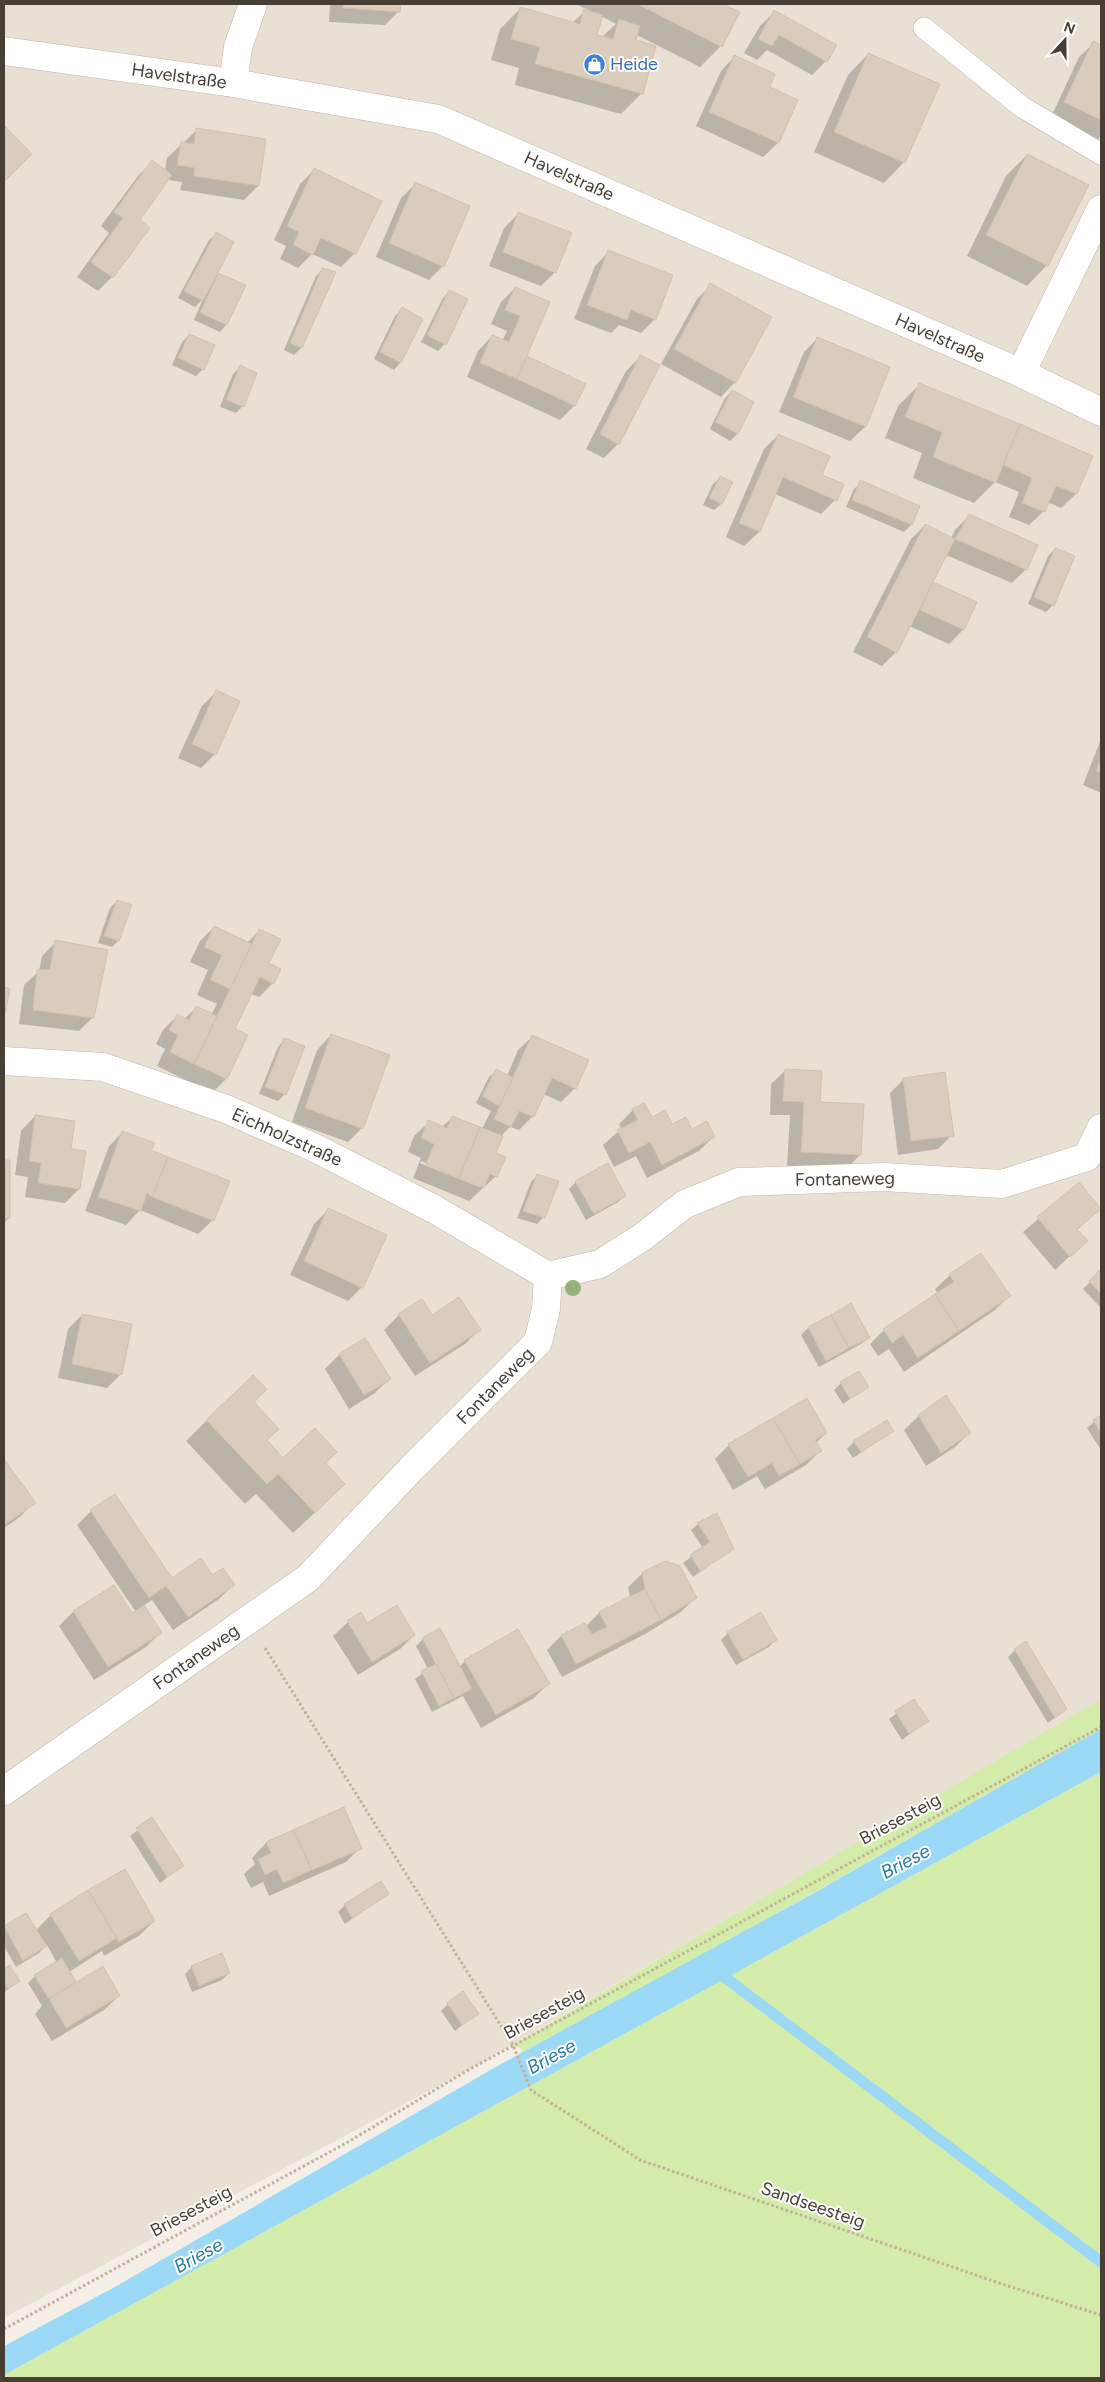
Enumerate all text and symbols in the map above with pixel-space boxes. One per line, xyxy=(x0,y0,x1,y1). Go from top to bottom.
north arrow xyxy=(1040,15,1090,65)
text: N xyxy=(1061,18,1078,38)
shop icon: Heide xyxy=(582,52,606,76)
place label: Heide xyxy=(610,53,658,75)
street label: Havelstraße xyxy=(130,58,228,94)
street label: Havelstraße xyxy=(521,146,617,206)
street label: Havelstraße xyxy=(892,308,988,368)
street label: Eichholzstraße xyxy=(228,1103,346,1171)
street label: Fontaneweg xyxy=(795,1167,895,1191)
street label: Fontaneweg xyxy=(452,1343,538,1429)
street label: Fontaneweg xyxy=(149,1619,243,1695)
street label: Briesesteig xyxy=(856,1788,944,1850)
water label: Briese xyxy=(877,1839,934,1884)
street label: Briesesteig xyxy=(500,1982,588,2044)
water label: Briese xyxy=(523,2033,580,2079)
street label: Sandseesteig xyxy=(758,2177,868,2233)
street label: Briesesteig xyxy=(147,2180,235,2242)
water label: Briese xyxy=(170,2232,227,2278)

